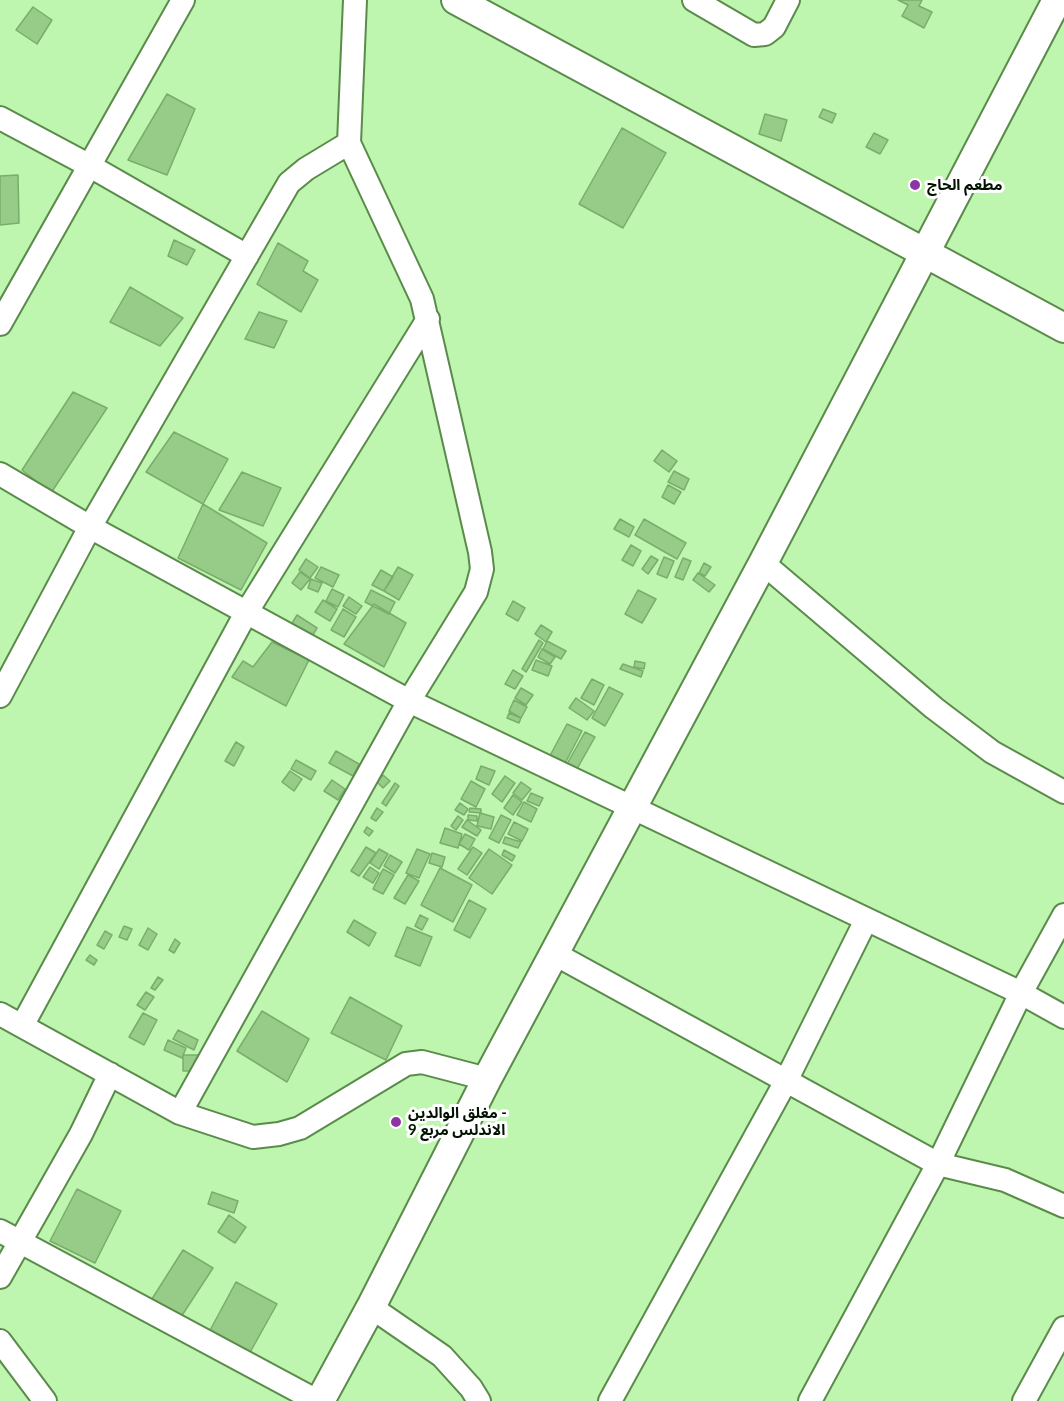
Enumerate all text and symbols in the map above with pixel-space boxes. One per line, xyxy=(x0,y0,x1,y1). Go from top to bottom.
place label: مطعم الحاج xyxy=(927,176,1002,194)
marker: مطعم الحاج xyxy=(908,178,922,192)
place label: مغلق الوالدين - الاندلس مربع 9 xyxy=(408,1104,507,1139)
marker: مغلق الوالدين - الاندلس مربع 9 xyxy=(389,1115,403,1129)

